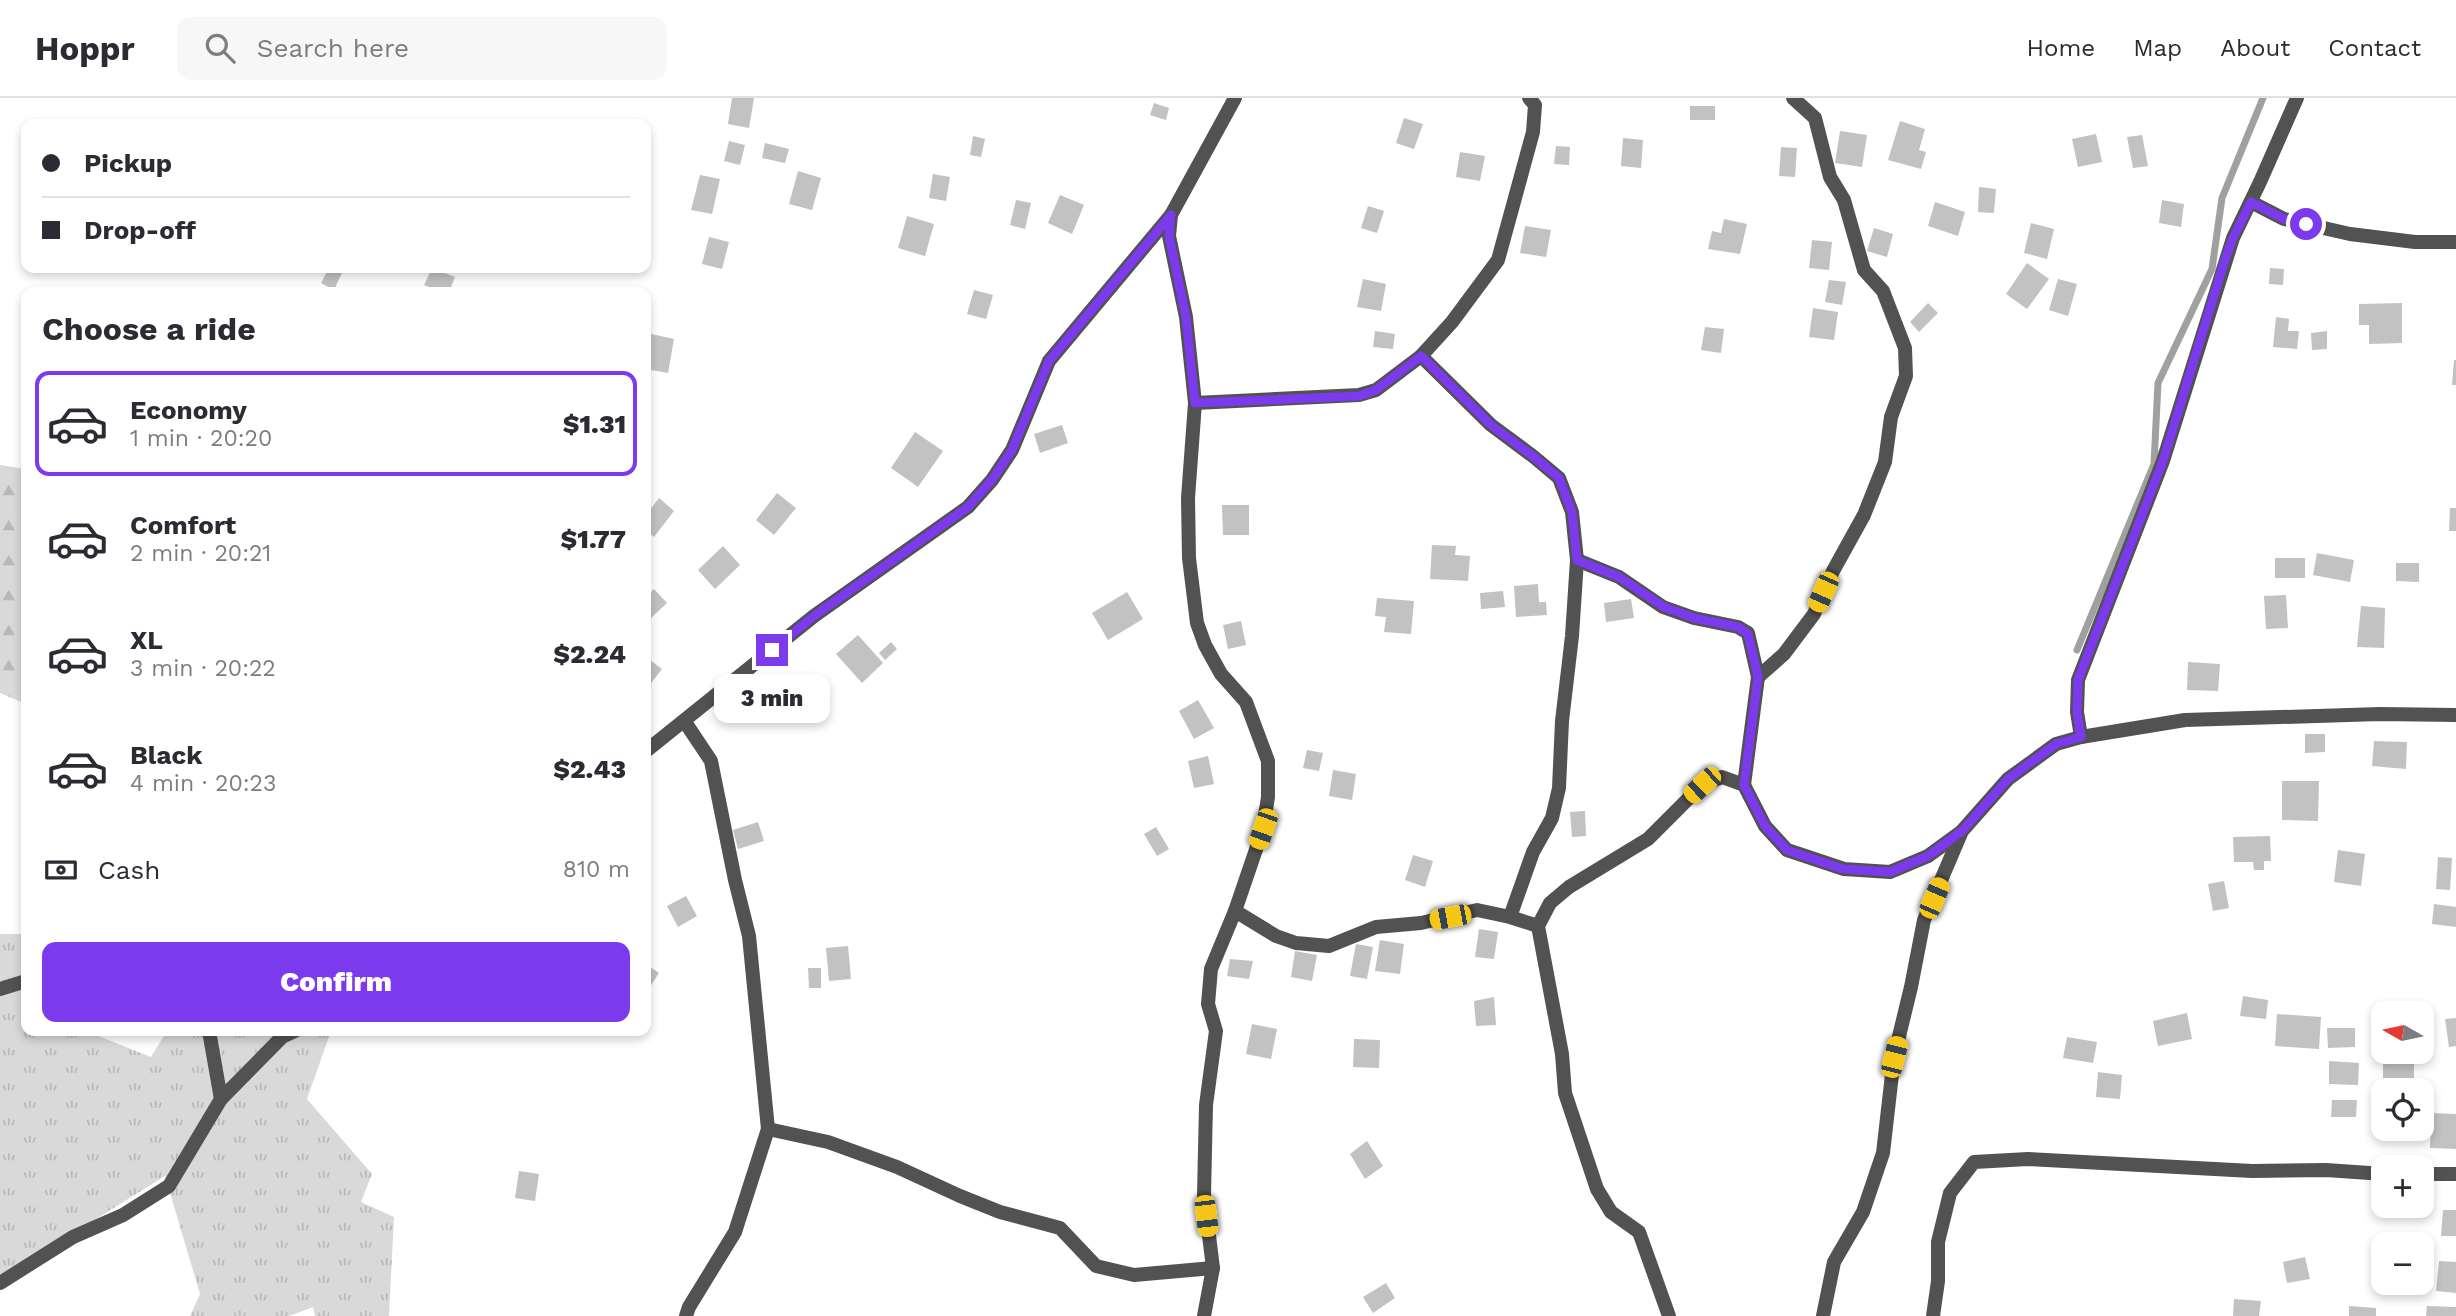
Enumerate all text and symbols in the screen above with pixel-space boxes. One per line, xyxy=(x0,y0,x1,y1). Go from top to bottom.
search box xyxy=(177,17,667,80)
text: Hoppr xyxy=(35,29,135,68)
icon: search xyxy=(201,29,239,67)
text: Search here xyxy=(257,33,409,63)
text: Home xyxy=(2027,34,2095,62)
text: Map xyxy=(2133,34,2182,62)
text: About xyxy=(2220,34,2290,62)
text: Contact xyxy=(2328,34,2421,62)
text: Pickup xyxy=(84,148,172,178)
route start xyxy=(2290,208,2322,240)
text: Drop-off xyxy=(84,215,196,245)
text: Choose a ride xyxy=(42,310,256,348)
icon: car xyxy=(46,392,109,455)
text: Economy xyxy=(130,395,247,425)
text: $1.31 xyxy=(563,409,626,439)
text: 1 min · 20:20 xyxy=(130,425,272,452)
icon: car xyxy=(46,507,109,570)
text: Comfort xyxy=(130,510,236,540)
text: $1.77 xyxy=(560,524,626,554)
text: 2 min · 20:21 xyxy=(130,540,271,567)
car xyxy=(1805,569,1842,615)
icon: car xyxy=(46,622,109,685)
text: XL xyxy=(130,625,163,655)
route end xyxy=(756,634,788,666)
text: $2.24 xyxy=(553,639,626,669)
text: 3 min · 20:22 xyxy=(130,655,276,682)
callout: 3 min xyxy=(714,674,830,724)
text: 3 min xyxy=(741,685,803,712)
icon: car xyxy=(46,737,109,800)
text: Black xyxy=(130,740,202,770)
text: $2.43 xyxy=(553,754,626,784)
car xyxy=(1680,763,1725,807)
text: 4 min · 20:23 xyxy=(130,770,276,797)
car xyxy=(1247,806,1280,852)
icon: cash xyxy=(42,851,80,889)
text: Cash xyxy=(98,855,160,885)
text: 810 m xyxy=(563,856,630,883)
car xyxy=(1917,875,1952,921)
car xyxy=(1428,903,1473,931)
button: Confirm xyxy=(42,942,630,1022)
north arrow xyxy=(2371,1001,2434,1064)
map controls xyxy=(2371,1001,2434,1295)
car xyxy=(1879,1034,1910,1080)
button: locate xyxy=(2371,1078,2434,1141)
button: + xyxy=(2371,1155,2434,1218)
car xyxy=(1194,1194,1219,1238)
button: − xyxy=(2371,1232,2434,1295)

